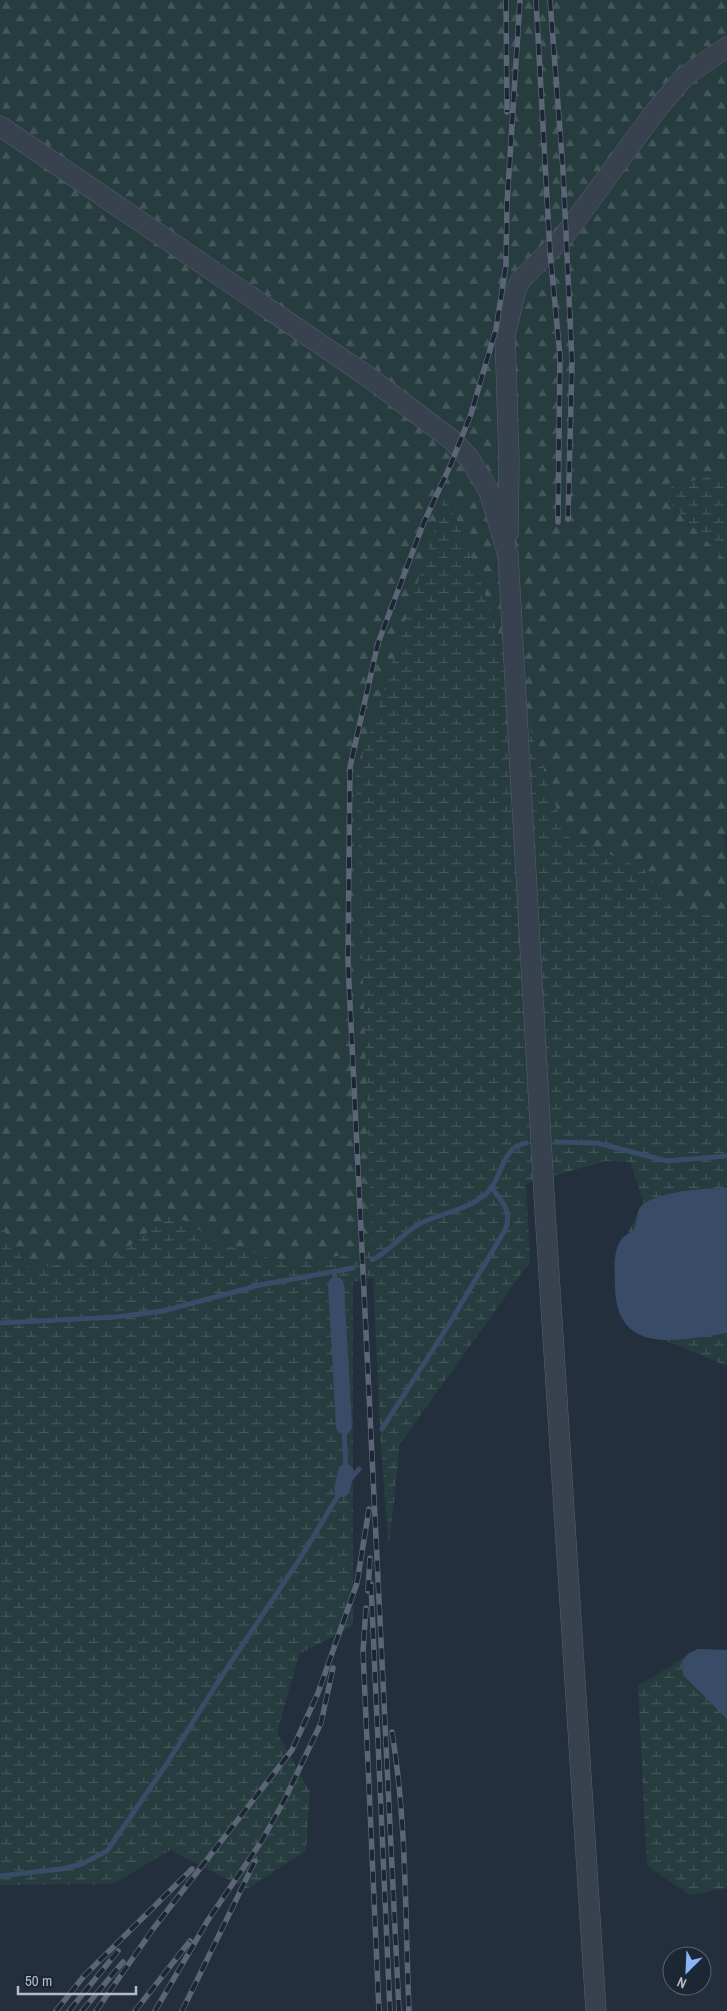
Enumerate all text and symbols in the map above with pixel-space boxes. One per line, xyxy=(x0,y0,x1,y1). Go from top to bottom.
north arrow xyxy=(662,1946,712,1996)
scale bar xyxy=(18,1964,135,1996)
text: 50 m xyxy=(25,1970,52,1991)
text: N xyxy=(674,1973,689,1993)

